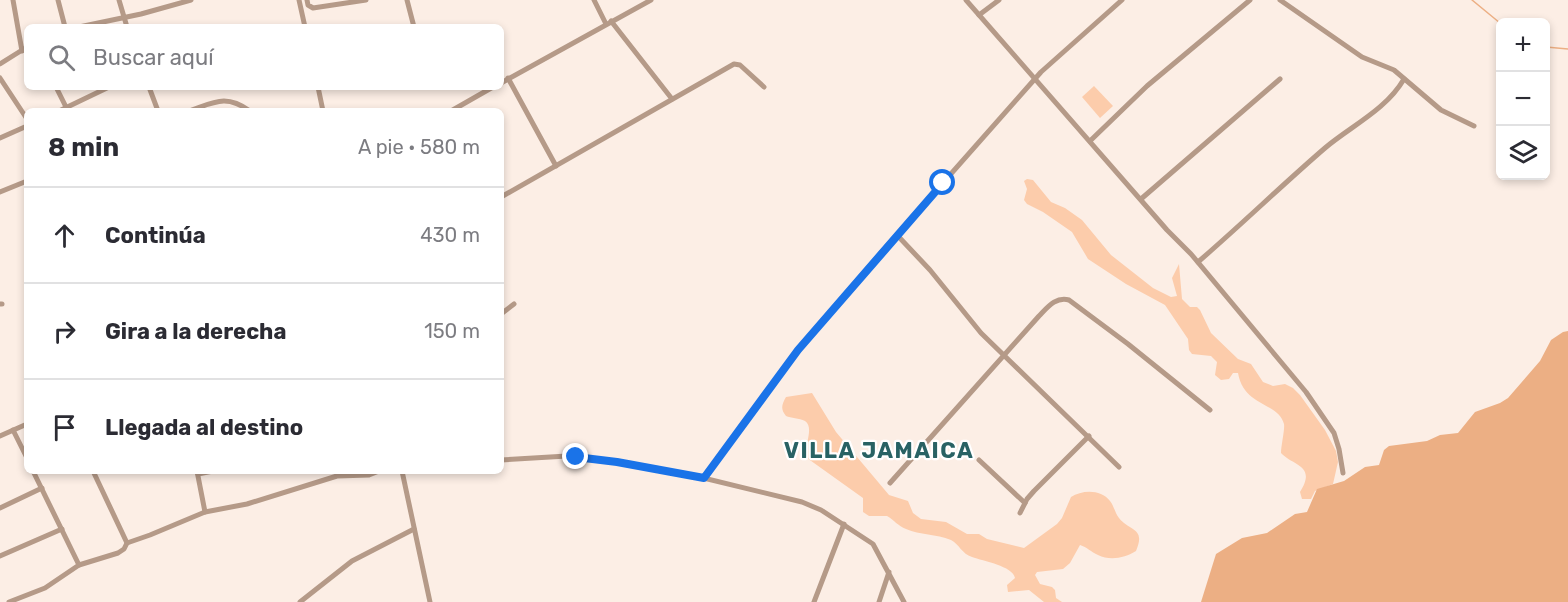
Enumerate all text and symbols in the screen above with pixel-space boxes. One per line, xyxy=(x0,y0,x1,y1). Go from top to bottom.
map controls xyxy=(1496,18,1550,180)
button: + xyxy=(1496,18,1550,72)
search box xyxy=(24,24,504,90)
icon: search xyxy=(45,41,78,74)
text: Buscar aquí xyxy=(93,44,214,71)
button: − xyxy=(1496,72,1550,126)
button: layers xyxy=(1496,126,1550,180)
text: 8 min xyxy=(48,132,119,163)
text: A pie · 580 m xyxy=(358,135,480,159)
route start xyxy=(929,169,955,195)
icon: ahead xyxy=(48,219,81,252)
text: Continúa xyxy=(105,222,206,249)
text: 430 m xyxy=(420,223,480,247)
icon: right xyxy=(48,315,81,348)
text: Gira a la derecha xyxy=(105,318,286,345)
text: 150 m xyxy=(424,319,480,343)
icon: arrive xyxy=(48,411,81,444)
text: Llegada al destino xyxy=(105,414,303,441)
district label: VILLA JAMAICA xyxy=(784,437,974,464)
route end xyxy=(562,443,588,469)

